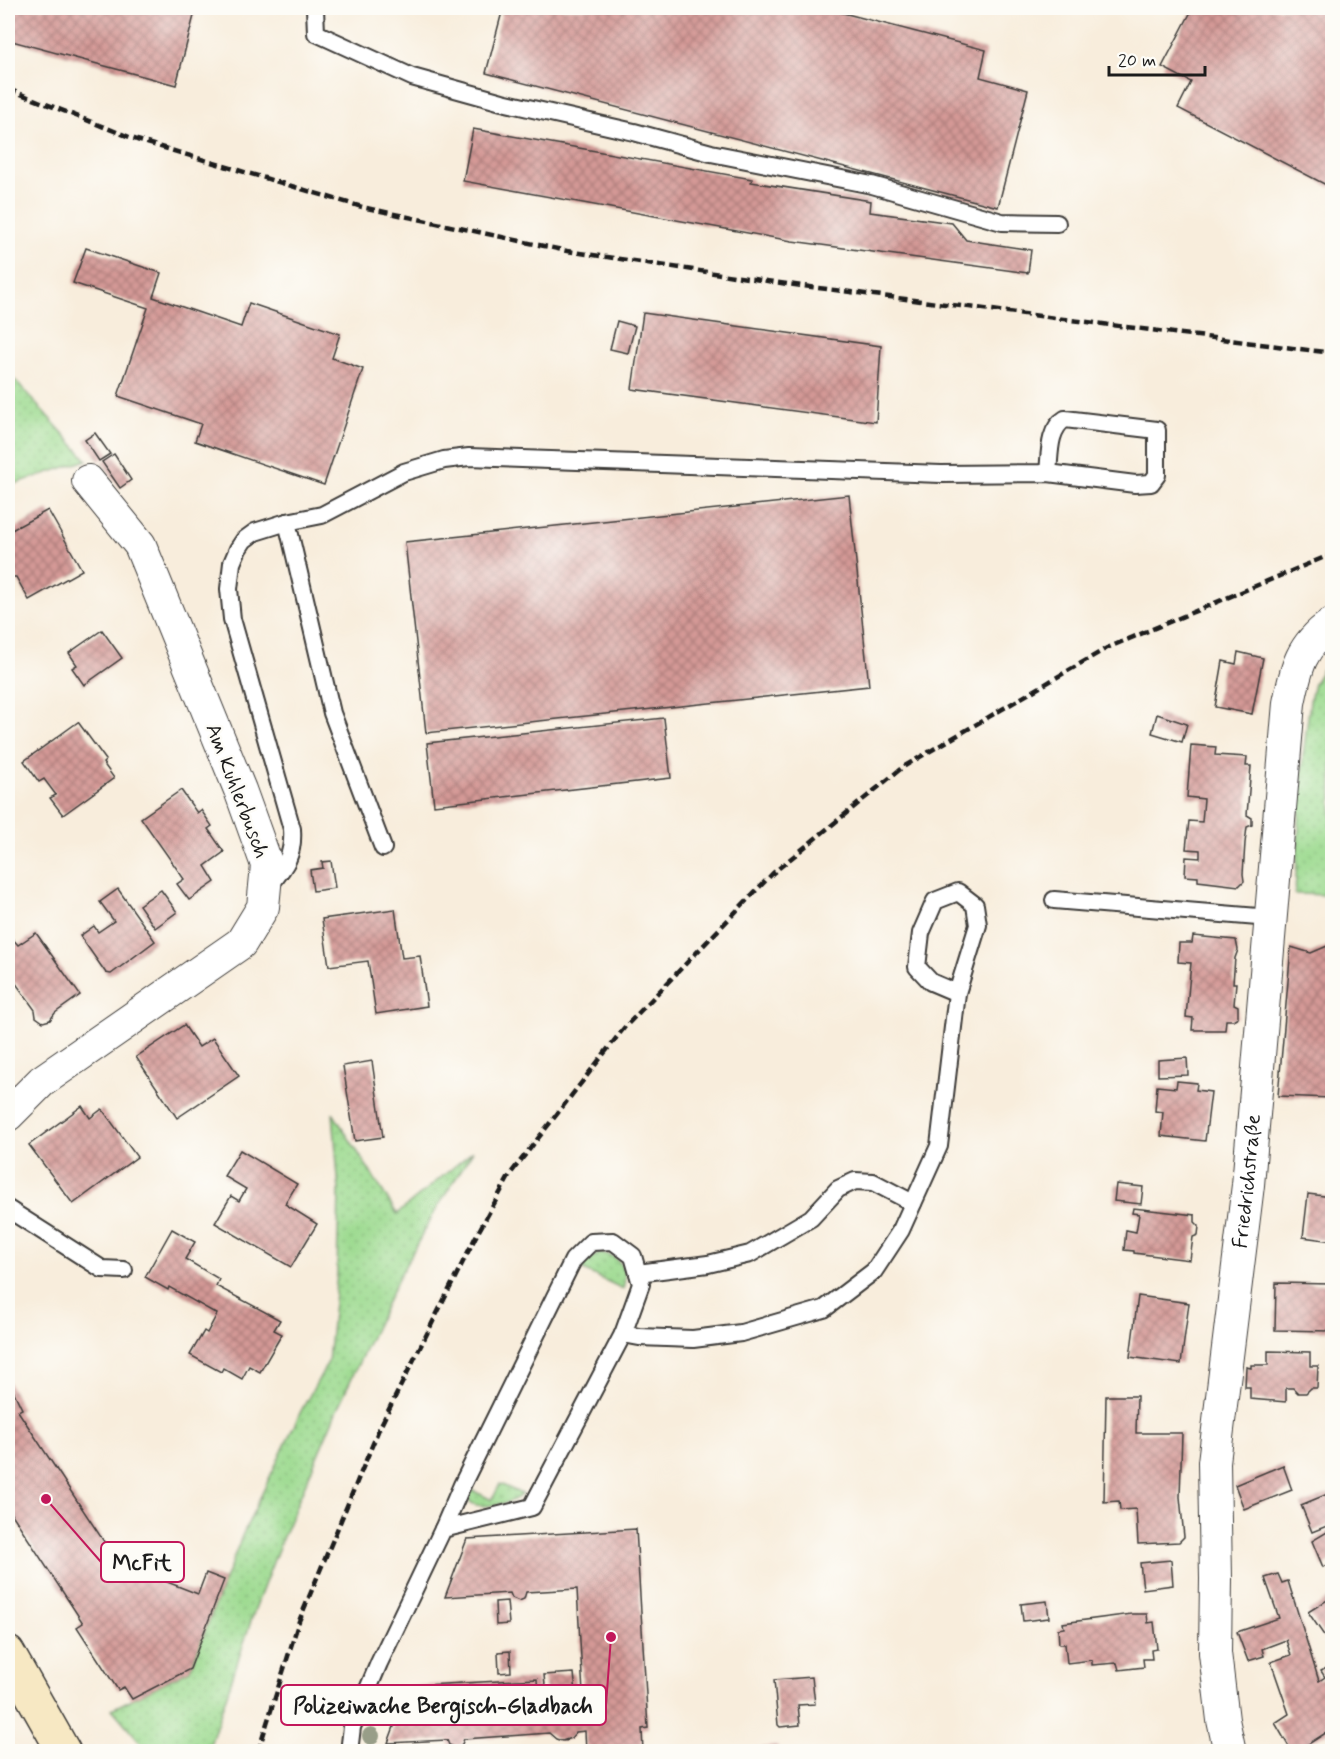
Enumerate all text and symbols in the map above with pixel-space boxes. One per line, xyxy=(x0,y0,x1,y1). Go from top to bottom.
scale bar xyxy=(1109,39,1205,77)
text: 20 m xyxy=(1118,49,1156,73)
street label: Am Kuhlerbusch xyxy=(198,720,276,862)
street label: Friedrichstraße xyxy=(1226,1113,1268,1250)
callout: McFit xyxy=(101,1542,184,1582)
text: McFit xyxy=(112,1550,173,1578)
callout: Polizeiwache Bergisch-Gladbach xyxy=(281,1685,606,1725)
text: Polizeiwache Bergisch-Gladbach xyxy=(293,1693,593,1724)

